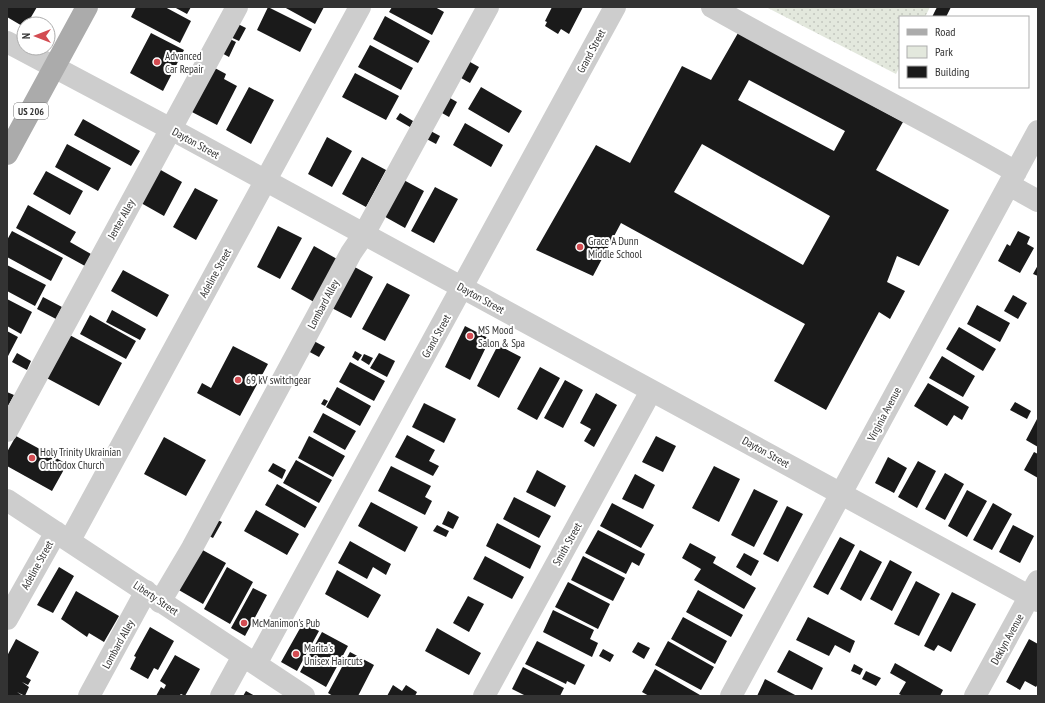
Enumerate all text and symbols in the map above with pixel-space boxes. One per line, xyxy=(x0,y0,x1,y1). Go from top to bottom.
north arrow xyxy=(16,16,56,56)
legend xyxy=(899,16,1029,88)
text: Road xyxy=(935,24,955,39)
street label: Grand Street xyxy=(574,27,608,75)
text: N xyxy=(19,33,33,39)
text: Park xyxy=(935,44,953,59)
place label: Advanced Car Repair xyxy=(165,49,204,76)
marker: Advanced Car Repair xyxy=(152,57,162,67)
text: Building xyxy=(935,64,970,79)
road number: US 206 xyxy=(14,103,48,119)
street label: Dayton Street xyxy=(170,124,222,162)
street label: Jenter Alley xyxy=(104,196,138,242)
place label: Grace A Dunn Middle School xyxy=(588,234,642,261)
marker: Grace A Dunn Middle School xyxy=(575,242,585,252)
street label: Adeline Street xyxy=(196,246,234,300)
street label: Lombard Alley xyxy=(304,276,342,331)
street label: Dayton Street xyxy=(455,279,507,317)
street label: Grand Street xyxy=(418,312,454,360)
place label: MS Mood Salon & Spa xyxy=(478,323,525,350)
marker: MS Mood Salon & Spa xyxy=(465,331,475,341)
place label: 69 kV switchgear xyxy=(246,373,311,387)
marker: 69 kV switchgear xyxy=(233,375,243,385)
street label: Virginia Avenue xyxy=(863,384,904,444)
street label: Dayton Street xyxy=(740,433,792,471)
place label: Holy Trinity Ukrainian Orthodox Church xyxy=(40,445,121,472)
marker: Holy Trinity Ukrainian Orthodox Church xyxy=(27,453,37,463)
street label: Smith Street xyxy=(549,520,585,568)
street label: Adeline Street xyxy=(18,538,56,592)
street label: Liberty Street xyxy=(131,578,181,618)
street label: Deklyn Avenue xyxy=(987,611,1027,667)
street label: Lombard Alley xyxy=(99,616,138,671)
place label: McManimon's Pub xyxy=(252,616,320,630)
marker: McManimon's Pub xyxy=(239,618,249,628)
place label: Marita's Unisex Haircuts xyxy=(304,641,363,668)
marker: Marita's Unisex Haircuts xyxy=(291,649,301,659)

